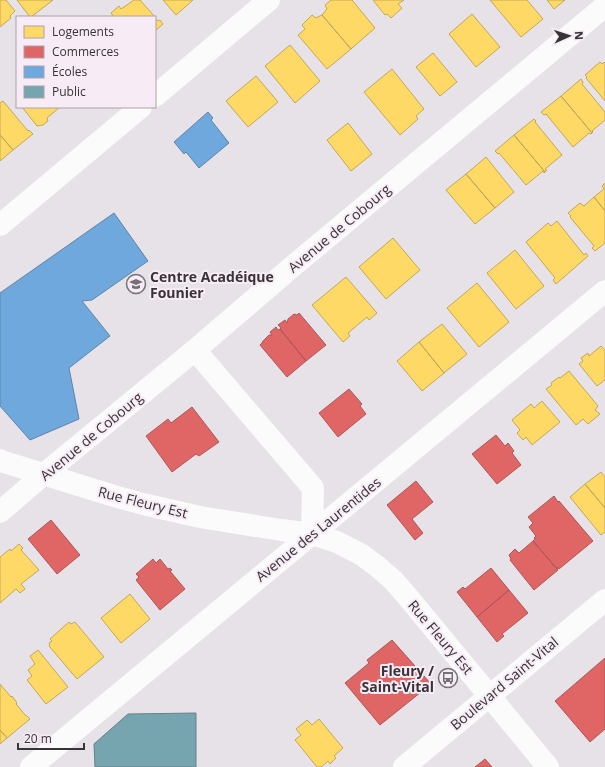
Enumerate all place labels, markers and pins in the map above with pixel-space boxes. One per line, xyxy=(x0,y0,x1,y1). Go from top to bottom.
place label: Centre Acadéique Founier xyxy=(150,267,274,302)
school or university icon: Centre Acadéique Founier xyxy=(125,273,147,295)
place label: Fleury / Saint-Vital xyxy=(362,661,434,696)
bus stop icon: Fleury / Saint-Vital xyxy=(437,667,459,689)

